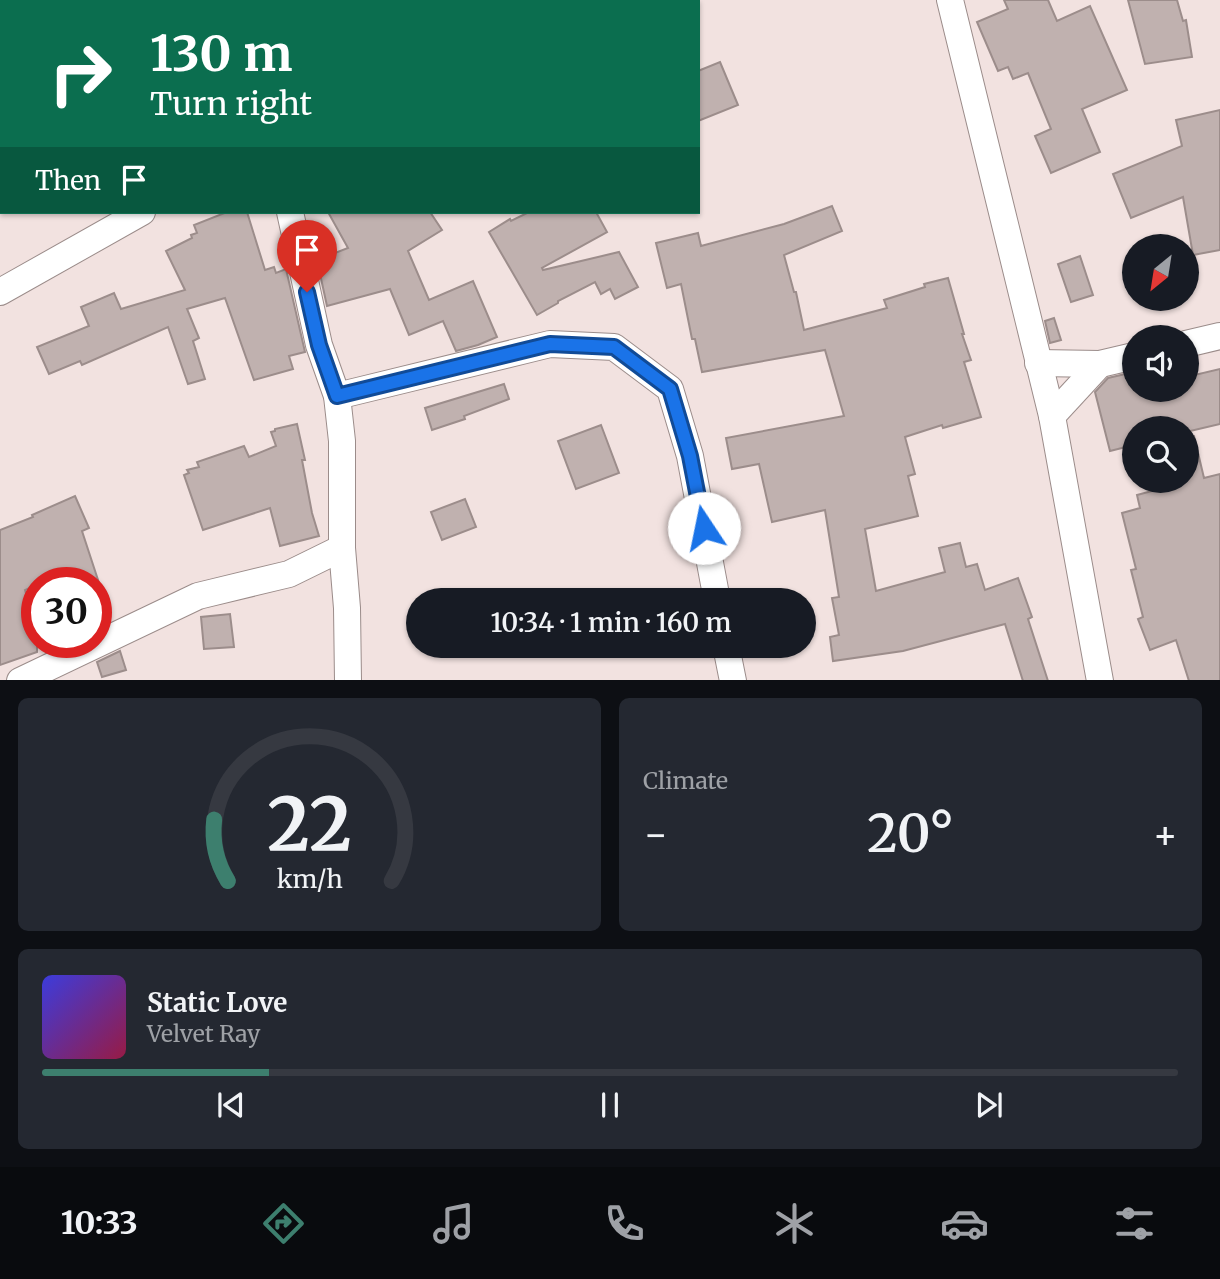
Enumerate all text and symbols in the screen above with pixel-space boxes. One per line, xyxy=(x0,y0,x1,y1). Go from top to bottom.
text: 130 m xyxy=(150,23,293,84)
icon: right xyxy=(35,28,126,119)
text: Turn right xyxy=(150,84,312,124)
icon: arrive xyxy=(115,161,153,199)
text: Then xyxy=(35,164,101,197)
pin xyxy=(277,220,337,292)
icon: arrive xyxy=(288,231,326,269)
north arrow xyxy=(1122,234,1199,312)
map controls xyxy=(1122,234,1199,493)
button: sound xyxy=(1122,325,1199,402)
button: search xyxy=(1122,416,1199,493)
position arrow xyxy=(667,491,741,565)
speed limit sign: 30 xyxy=(21,567,112,658)
text: 10:34 · 1 min · 160 m xyxy=(491,606,731,639)
text: Climate xyxy=(643,766,728,795)
text: 22 xyxy=(267,779,352,871)
text: 20° xyxy=(867,801,954,866)
text: − xyxy=(643,811,668,858)
text: + xyxy=(1153,811,1178,858)
text: km/h xyxy=(276,862,343,894)
text: Static Love xyxy=(147,986,287,1019)
text: Velvet Ray xyxy=(147,1019,260,1048)
icon: previous xyxy=(212,1086,250,1124)
icon: pause xyxy=(591,1086,629,1124)
icon: next xyxy=(970,1086,1008,1124)
icon: directions xyxy=(259,1199,308,1248)
icon: music xyxy=(429,1199,478,1248)
icon: phone xyxy=(600,1199,649,1248)
icon: climate xyxy=(770,1199,819,1248)
icon: car xyxy=(940,1199,989,1248)
icon: filters xyxy=(1110,1199,1159,1248)
text: 10:33 xyxy=(61,1203,138,1243)

